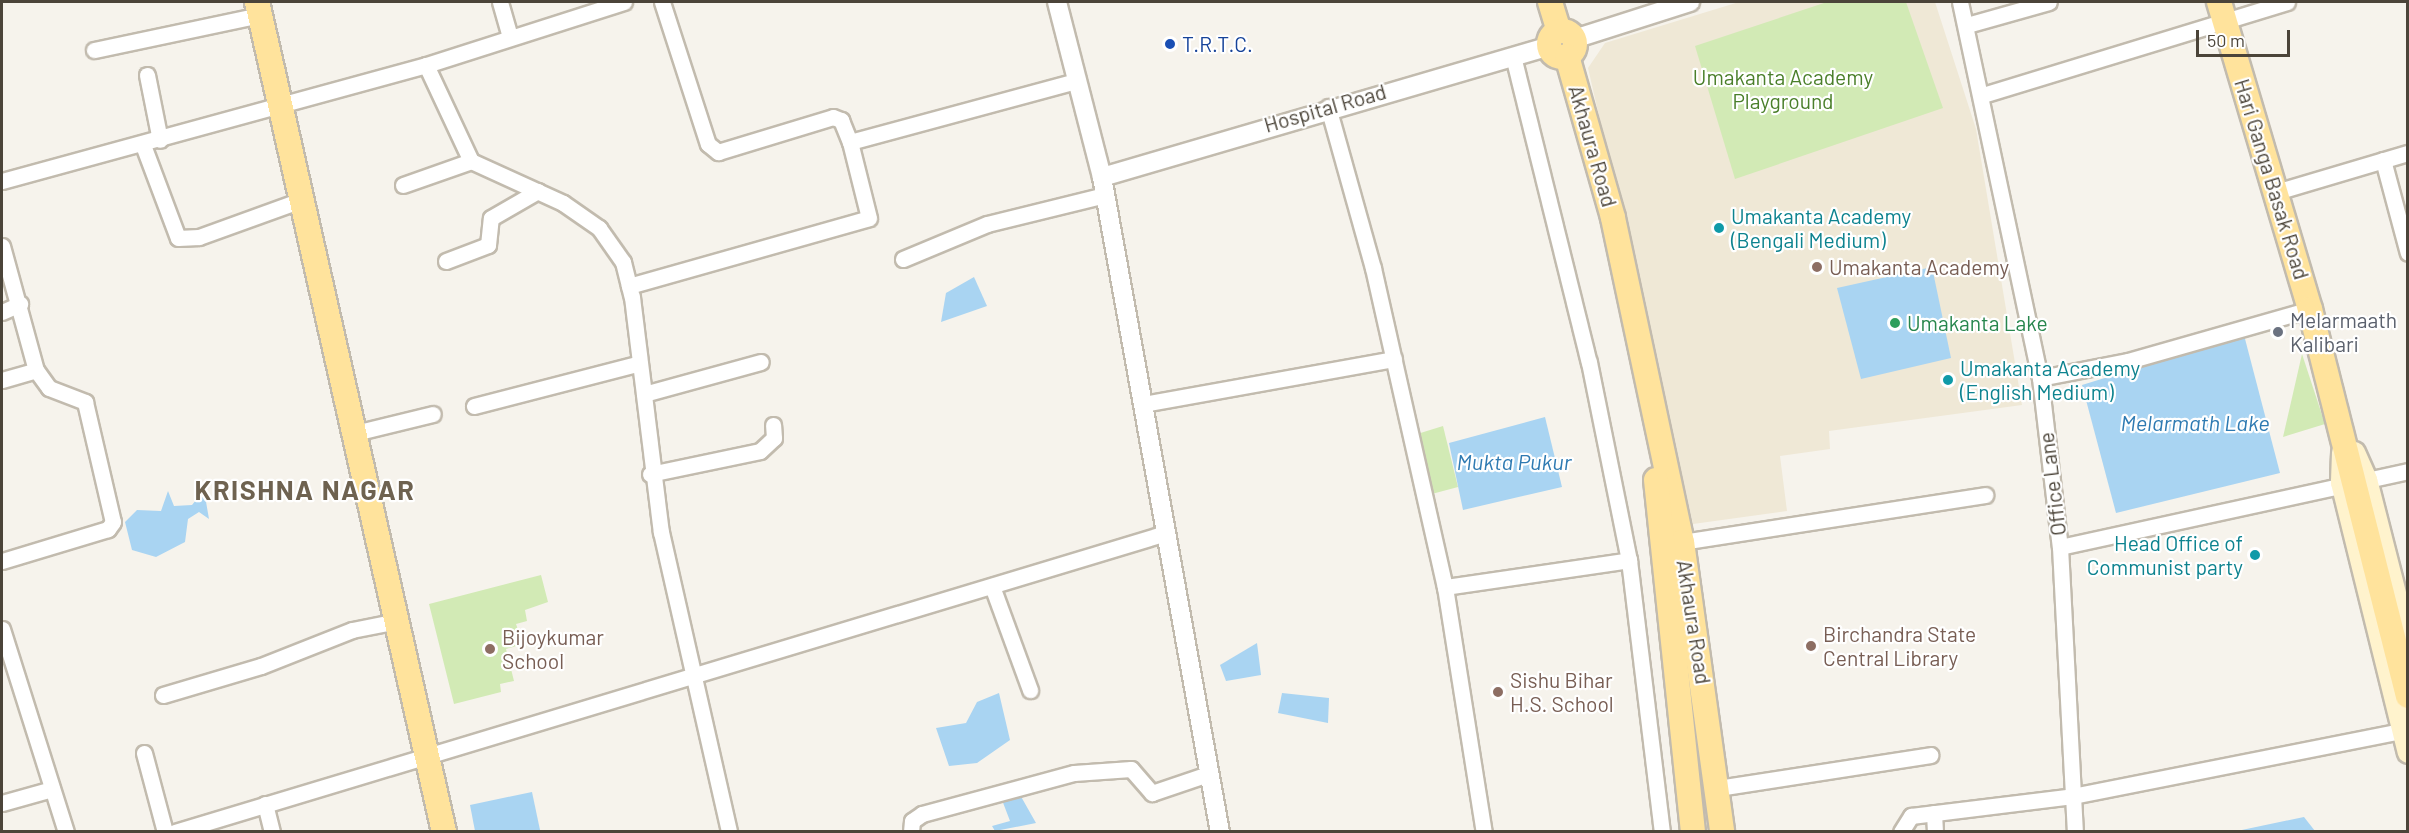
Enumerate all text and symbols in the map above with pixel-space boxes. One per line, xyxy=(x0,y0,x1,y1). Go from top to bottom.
scale bar xyxy=(2199,18,2294,56)
text: 50 m xyxy=(2207,29,2245,51)
place label: T.R.T.C. xyxy=(1182,31,1253,57)
marker: T.R.T.C. xyxy=(1163,37,1177,51)
park label: Umakanta Academy Playground xyxy=(1693,64,1873,114)
street label: Hari Ganga Basak Road xyxy=(2229,76,2315,282)
street label: Hospital Road xyxy=(1261,79,1389,137)
street label: Akhaura Road xyxy=(1564,82,1622,210)
place label: Umakanta Academy (Bengali Medium) xyxy=(1731,203,1911,253)
marker: Umakanta Academy (Bengali Medium) xyxy=(1712,221,1726,235)
place label: Umakanta Academy xyxy=(1829,254,2009,280)
marker: Umakanta Academy xyxy=(1810,260,1824,274)
place label: Melarmaath Kalibari xyxy=(2290,307,2397,357)
place label: Umakanta Lake xyxy=(1907,310,2048,336)
marker: Umakanta Lake xyxy=(1888,316,1902,330)
marker: Melarmaath Kalibari xyxy=(2271,325,2285,339)
place label: Umakanta Academy (English Medium) xyxy=(1960,355,2140,405)
marker: Umakanta Academy (English Medium) xyxy=(1941,373,1955,387)
water label: Melarmath Lake xyxy=(2120,410,2270,436)
street label: Office Lane xyxy=(2033,431,2071,537)
water label: Mukta Pukur xyxy=(1457,449,1571,475)
district label: KRISHNA NAGAR xyxy=(195,474,415,506)
place label: Head Office of Communist party xyxy=(2087,530,2243,580)
marker: Head Office of Communist party xyxy=(2248,548,2262,562)
street label: Akhaura Road xyxy=(1672,558,1716,686)
place label: Birchandra State Central Library xyxy=(1823,621,1976,671)
place label: Bijoykumar School xyxy=(502,624,604,674)
marker: Birchandra State Central Library xyxy=(1804,639,1818,653)
marker: Bijoykumar School xyxy=(483,642,497,656)
place label: Sishu Bihar H.S. School xyxy=(1510,667,1614,717)
marker: Sishu Bihar H.S. School xyxy=(1491,685,1505,699)

